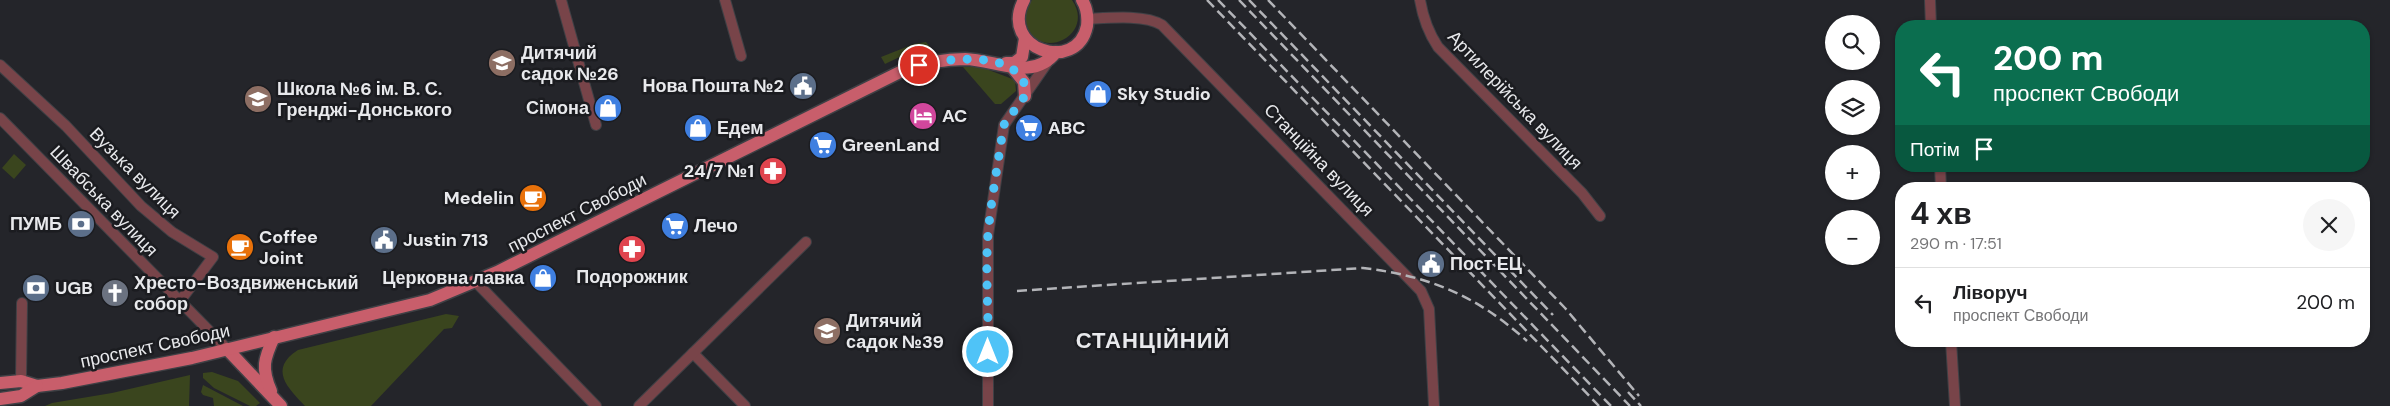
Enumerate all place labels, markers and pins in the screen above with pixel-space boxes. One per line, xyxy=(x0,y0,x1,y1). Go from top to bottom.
place label: Дитячий садок №26 xyxy=(521,41,619,86)
pin xyxy=(898,44,940,86)
school or university icon: Дитячий садок №26 xyxy=(487,48,517,78)
public building icon: Нова Пошта №2 xyxy=(788,71,818,101)
place label: Нова Пошта №2 xyxy=(642,74,784,98)
place label: Школа №6 ім. В. С. Гренджі-Донського xyxy=(277,77,452,122)
shop icon: Sky Studio xyxy=(1083,79,1113,109)
place label: Sky Studio xyxy=(1117,82,1211,106)
school or university icon: Школа №6 ім. В. С. Гренджі-Донського xyxy=(243,84,273,114)
shop icon: Сімона xyxy=(593,93,623,123)
place label: Сімона xyxy=(526,96,590,120)
hotel icon: AC xyxy=(908,101,938,131)
place label: AC xyxy=(942,104,967,128)
shop icon: Едем xyxy=(683,113,713,143)
supermarket icon: ABC xyxy=(1014,113,1044,143)
place label: Едем xyxy=(717,116,764,140)
place label: ABC xyxy=(1048,116,1086,140)
supermarket icon: GreenLand xyxy=(808,130,838,160)
place label: GreenLand xyxy=(842,133,940,157)
pharmacy icon: 24/7 №1 xyxy=(758,156,788,186)
place label: 24/7 №1 xyxy=(684,159,754,183)
cafe icon: Medelin xyxy=(518,183,548,213)
place label: Medelin xyxy=(444,186,514,210)
bank icon: ПУМБ xyxy=(66,209,96,239)
supermarket icon: Лечо xyxy=(660,211,690,241)
place label: ПУМБ xyxy=(10,212,62,236)
place label: Лечо xyxy=(694,214,738,238)
place label: Coffee Joint xyxy=(259,225,318,270)
public building icon: Justin 713 xyxy=(369,225,399,255)
place label: Justin 713 xyxy=(403,228,489,252)
cafe icon: Coffee Joint xyxy=(225,232,255,262)
pharmacy icon: Подорожник xyxy=(617,234,647,264)
public building icon: Пост ЕЦ xyxy=(1416,249,1446,279)
place label: Пост ЕЦ xyxy=(1450,252,1523,276)
shop icon: Церковна лавка xyxy=(528,263,558,293)
place label: Подорожник xyxy=(576,265,689,289)
place label: Церковна лавка xyxy=(382,266,525,290)
place label: Хресто-Воздвиженський собор xyxy=(134,271,359,316)
bank icon: UGB xyxy=(21,273,51,303)
place label: UGB xyxy=(55,276,93,300)
church icon: Хресто-Воздвиженський собор xyxy=(100,278,130,308)
place label: Дитячий садок №39 xyxy=(846,309,944,354)
school or university icon: Дитячий садок №39 xyxy=(812,316,842,346)

